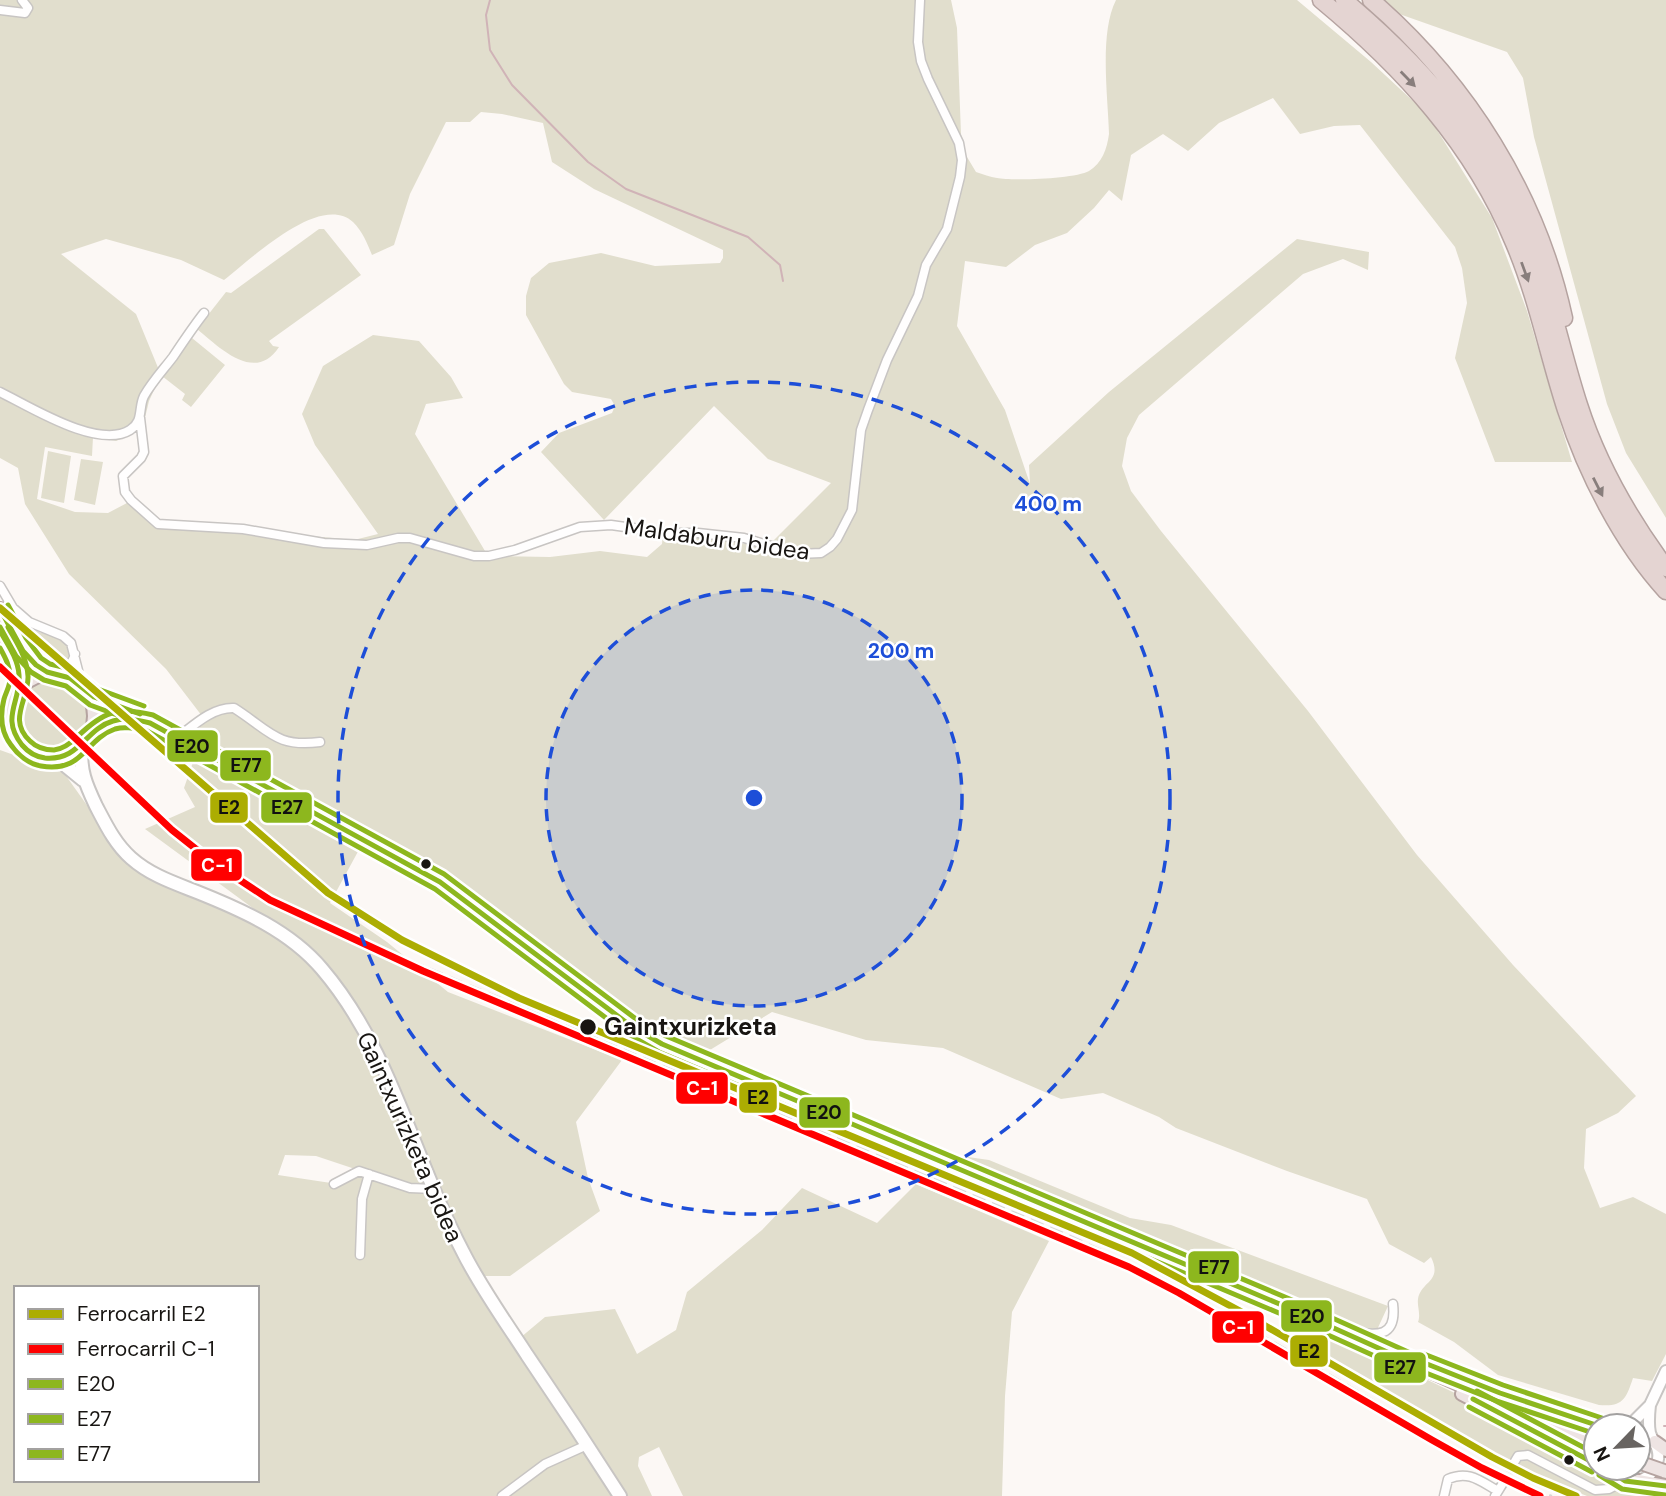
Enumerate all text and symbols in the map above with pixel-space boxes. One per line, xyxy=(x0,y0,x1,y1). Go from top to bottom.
one-way arrow xyxy=(1399,71,1416,88)
one-way arrow xyxy=(1520,262,1531,283)
one-way arrow xyxy=(1593,477,1604,497)
text: 400 m xyxy=(1014,490,1082,518)
street label: Maldaburu bidea xyxy=(622,510,812,567)
text: 200 m xyxy=(868,637,934,665)
line badge: E20 xyxy=(166,729,219,763)
text: E20 xyxy=(174,734,210,759)
line badge: E77 xyxy=(219,749,272,782)
text: E77 xyxy=(230,753,262,778)
centre of rings xyxy=(742,786,766,810)
line badge: E2 xyxy=(209,791,249,824)
line badge: E27 xyxy=(260,791,313,824)
text: E2 xyxy=(218,795,240,820)
text: E27 xyxy=(271,795,303,820)
line badge: C-1 xyxy=(190,848,243,882)
text: C-1 xyxy=(201,853,233,878)
unlabelled marker xyxy=(419,857,433,871)
place label: Gaintxurizketa xyxy=(604,1011,777,1042)
marker: Gaintxurizketa xyxy=(578,1017,598,1037)
street label: Gaintxurizketa bidea xyxy=(350,1027,471,1247)
line badge: C-1 xyxy=(675,1071,729,1105)
text: C-1 xyxy=(686,1076,718,1101)
line badge: E2 xyxy=(738,1081,778,1114)
text: E2 xyxy=(747,1085,769,1110)
line badge: E20 xyxy=(798,1096,851,1129)
text: E20 xyxy=(806,1100,842,1125)
line badge: E77 xyxy=(1187,1250,1240,1284)
text: E77 xyxy=(1198,1255,1230,1280)
legend xyxy=(14,1286,259,1482)
line badge: E20 xyxy=(1280,1299,1333,1333)
text: Ferrocarril E2 xyxy=(77,1300,206,1328)
text: E20 xyxy=(1289,1304,1325,1329)
line badge: C-1 xyxy=(1211,1310,1265,1344)
text: C-1 xyxy=(1222,1315,1254,1340)
line badge: E2 xyxy=(1289,1334,1329,1368)
text: Ferrocarril C-1 xyxy=(77,1335,215,1363)
text: E2 xyxy=(1298,1339,1320,1364)
line badge: E27 xyxy=(1373,1351,1427,1384)
text: E27 xyxy=(1384,1355,1416,1380)
text: E20 xyxy=(77,1370,115,1398)
text: E27 xyxy=(77,1405,112,1433)
north arrow xyxy=(1582,1412,1652,1482)
text: E77 xyxy=(77,1440,111,1468)
text: N xyxy=(1588,1442,1616,1466)
unlabelled marker xyxy=(1562,1453,1576,1467)

